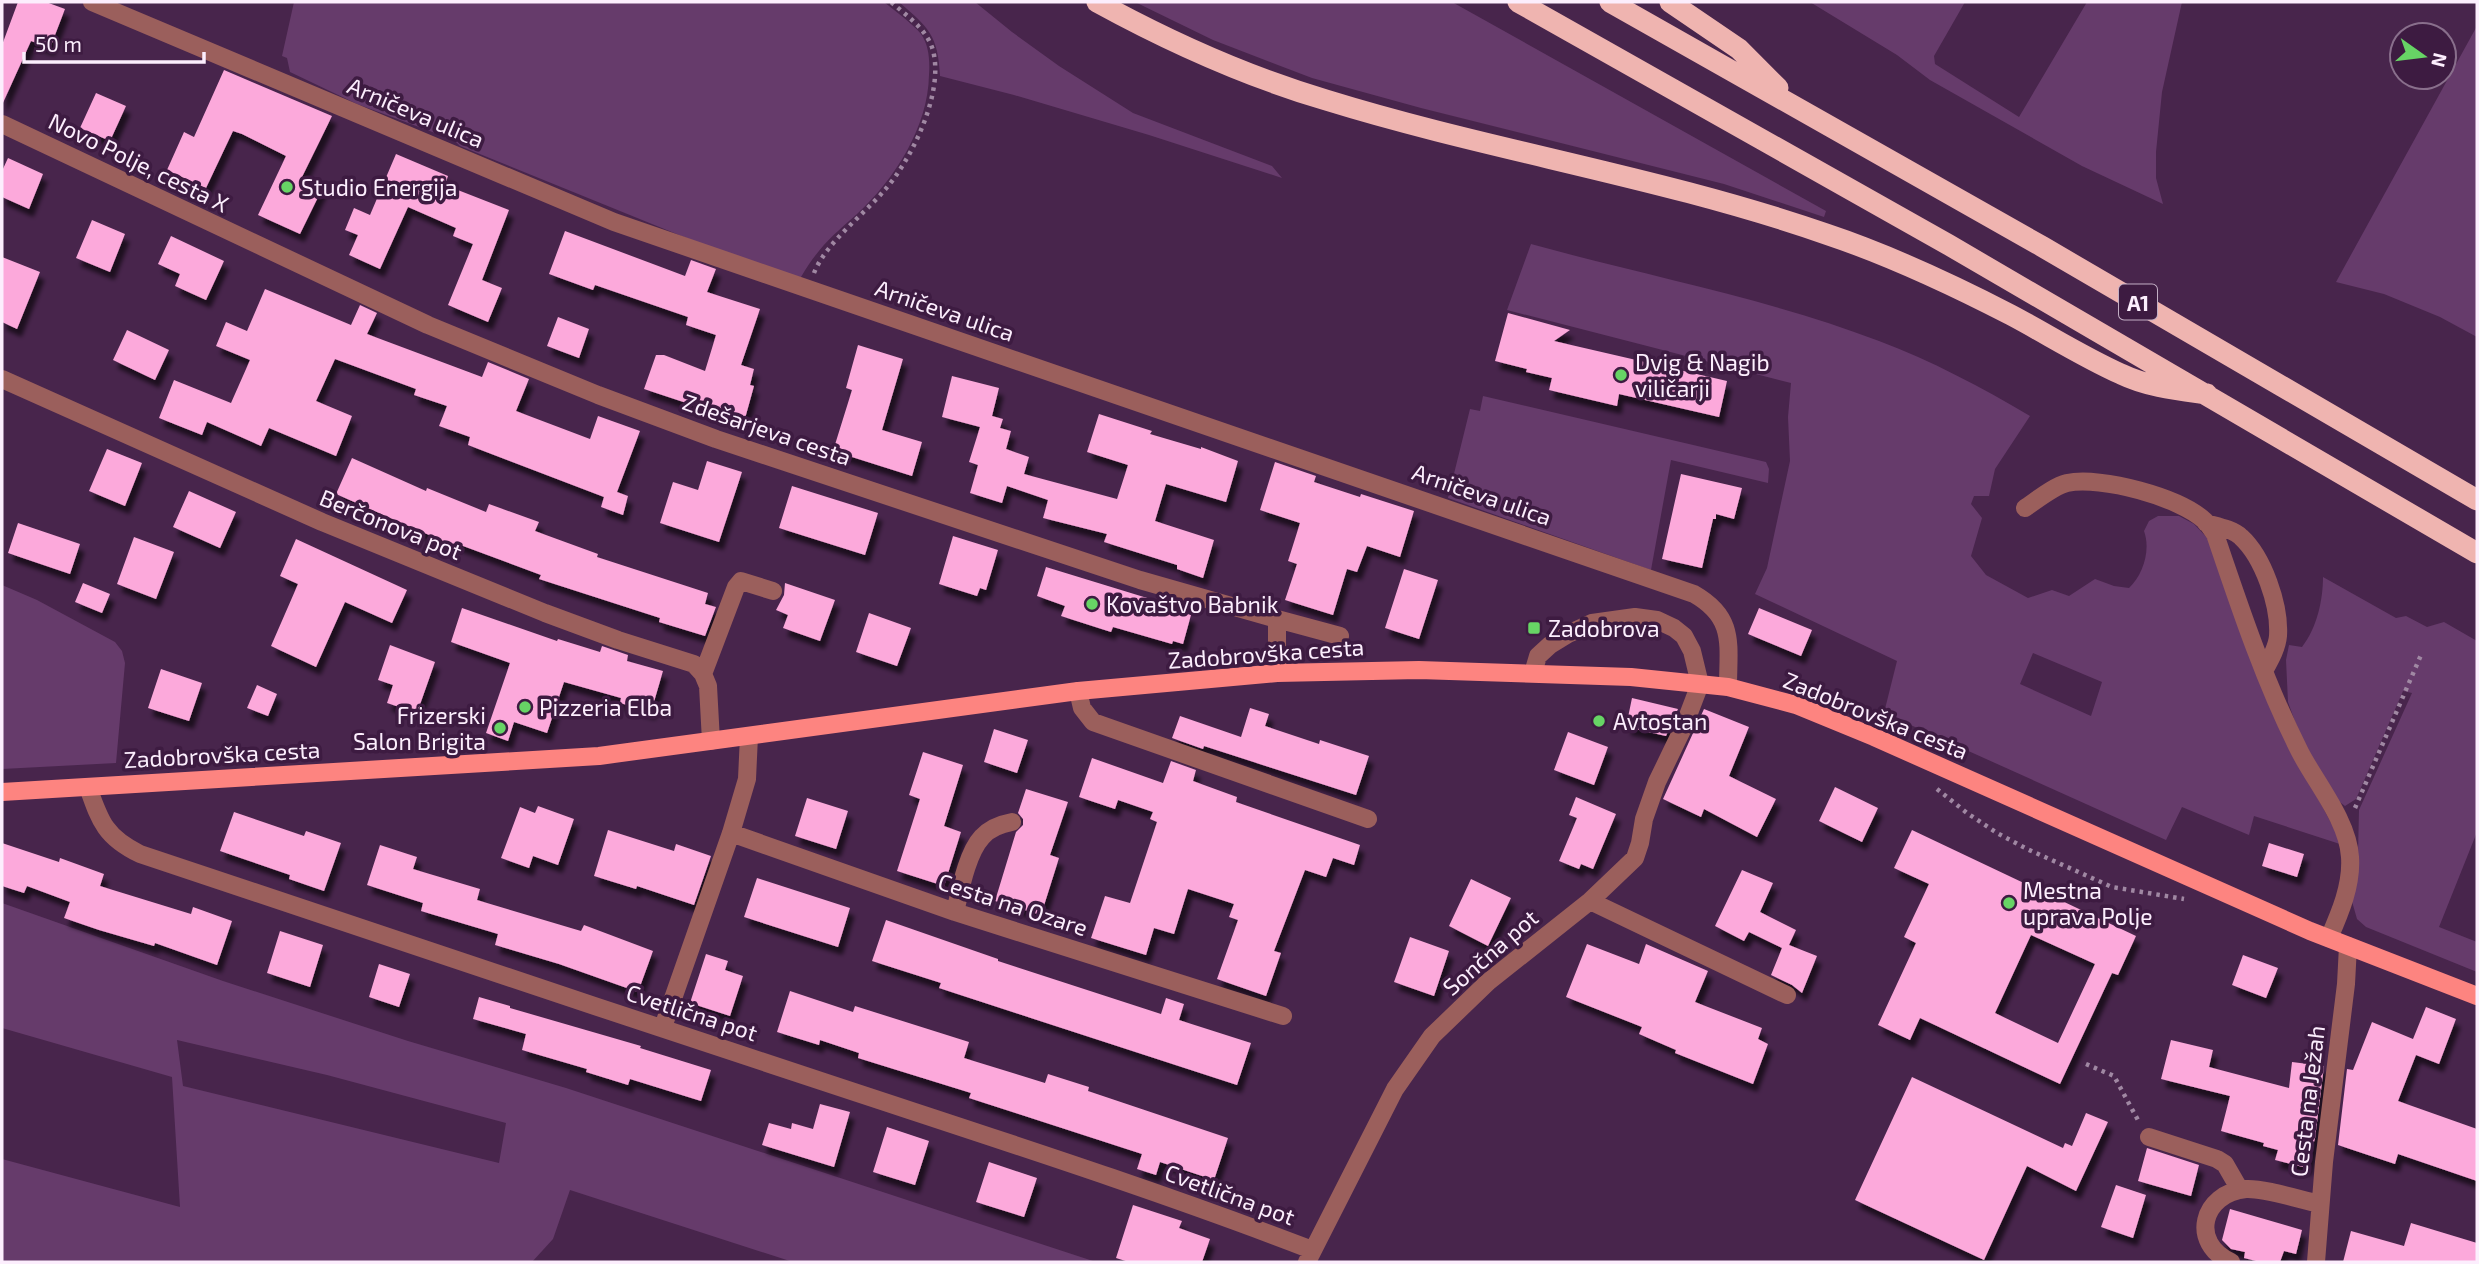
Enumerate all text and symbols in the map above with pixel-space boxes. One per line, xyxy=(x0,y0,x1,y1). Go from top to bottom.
scale bar xyxy=(24,21,205,65)
north arrow xyxy=(2388,21,2458,91)
text: 50 m xyxy=(35,31,82,56)
text: N xyxy=(2427,51,2453,70)
street label: Arničeva ulica xyxy=(344,71,488,153)
street label: Novo Polje, cesta X xyxy=(44,106,234,218)
place label: Studio Energija xyxy=(301,173,457,201)
marker: Studio Energija xyxy=(279,179,295,195)
street label: Arničeva ulica xyxy=(872,273,1018,347)
road number: A1 xyxy=(2119,284,2157,320)
place label: Dvig & Nagib viličarji xyxy=(1635,348,1770,402)
marker: Dvig & Nagib viličarji xyxy=(1613,367,1629,383)
street label: Zdešarjeva cesta xyxy=(679,387,855,471)
street label: Arničeva ulica xyxy=(1409,457,1555,531)
street label: Berčonova pot xyxy=(316,483,466,565)
place label: Kovaštvo Babnik xyxy=(1106,590,1279,618)
marker: Kovaštvo Babnik xyxy=(1084,596,1100,612)
place label: Zadobrova xyxy=(1548,614,1660,642)
marker: Zadobrova xyxy=(1526,620,1542,636)
street label: Zadobrovška cesta xyxy=(1167,632,1365,674)
street label: Zadobrovška cesta xyxy=(1780,665,1972,765)
place label: Pizzeria Elba xyxy=(539,693,672,721)
marker: Pizzeria Elba xyxy=(517,699,533,715)
place label: Frizerski Salon Brigita xyxy=(353,701,486,755)
place label: Avtostan xyxy=(1613,707,1707,735)
marker: Avtostan xyxy=(1591,713,1607,729)
marker: Frizerski Salon Brigita xyxy=(492,720,508,736)
street label: Zadobrovška cesta xyxy=(123,735,321,773)
street label: Cesta na Ozare xyxy=(935,867,1091,941)
place label: Mestna uprava Polje xyxy=(2023,876,2153,930)
marker: Mestna uprava Polje xyxy=(2001,895,2017,911)
street label: Sončna pot xyxy=(1437,903,1543,1001)
street label: Cvetlična pot xyxy=(623,978,761,1046)
street label: Cesta na Ježah xyxy=(2284,1024,2330,1178)
street label: Cvetlična pot xyxy=(1161,1158,1299,1231)

